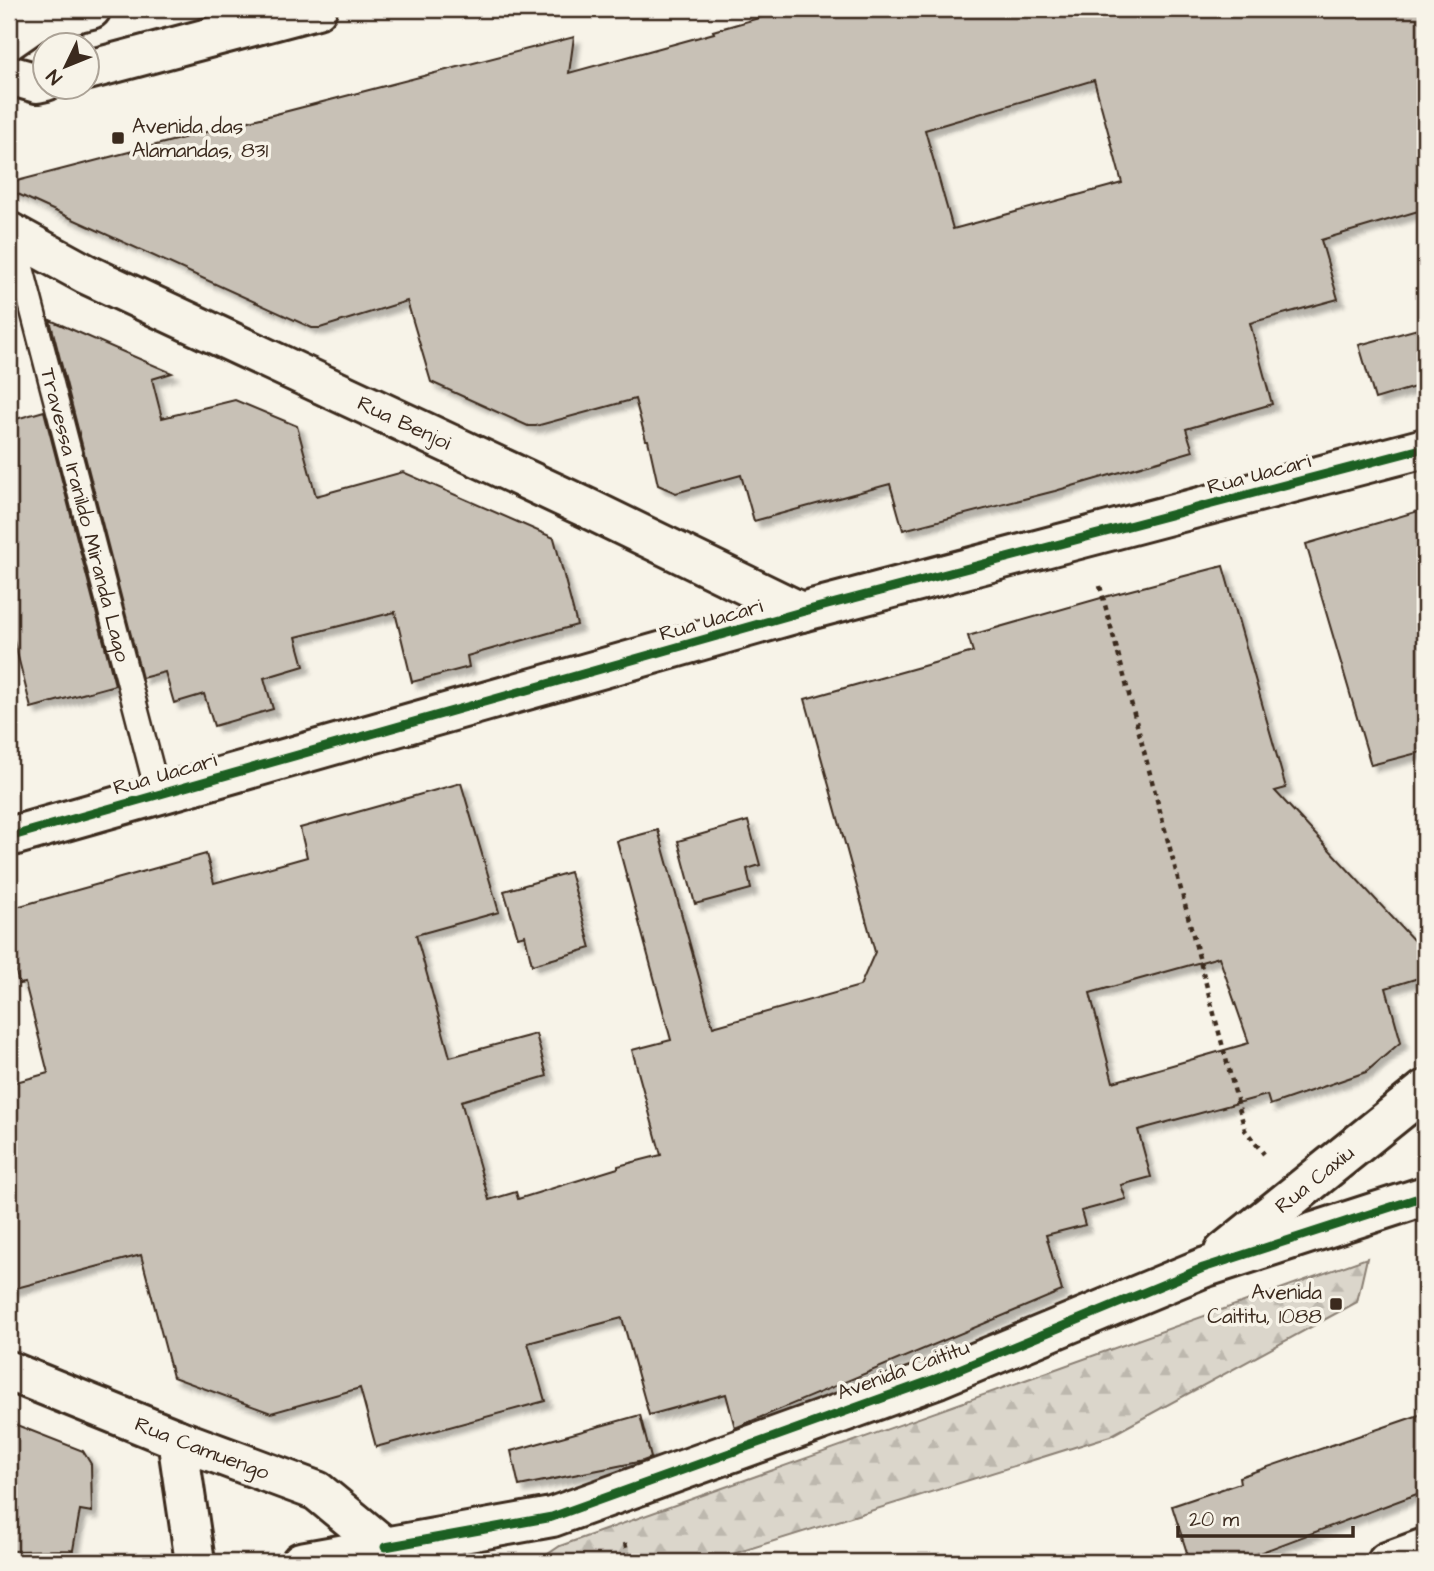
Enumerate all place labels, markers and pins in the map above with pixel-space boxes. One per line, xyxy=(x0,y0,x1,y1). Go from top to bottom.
place label: Avenida das Alamandas, 831 xyxy=(132,112,268,165)
marker: Avenida das Alamandas, 831 xyxy=(110,130,126,146)
place label: Avenida Caititu, 1088 xyxy=(1207,1278,1322,1331)
marker: Avenida Caititu, 1088 xyxy=(1328,1296,1344,1312)

